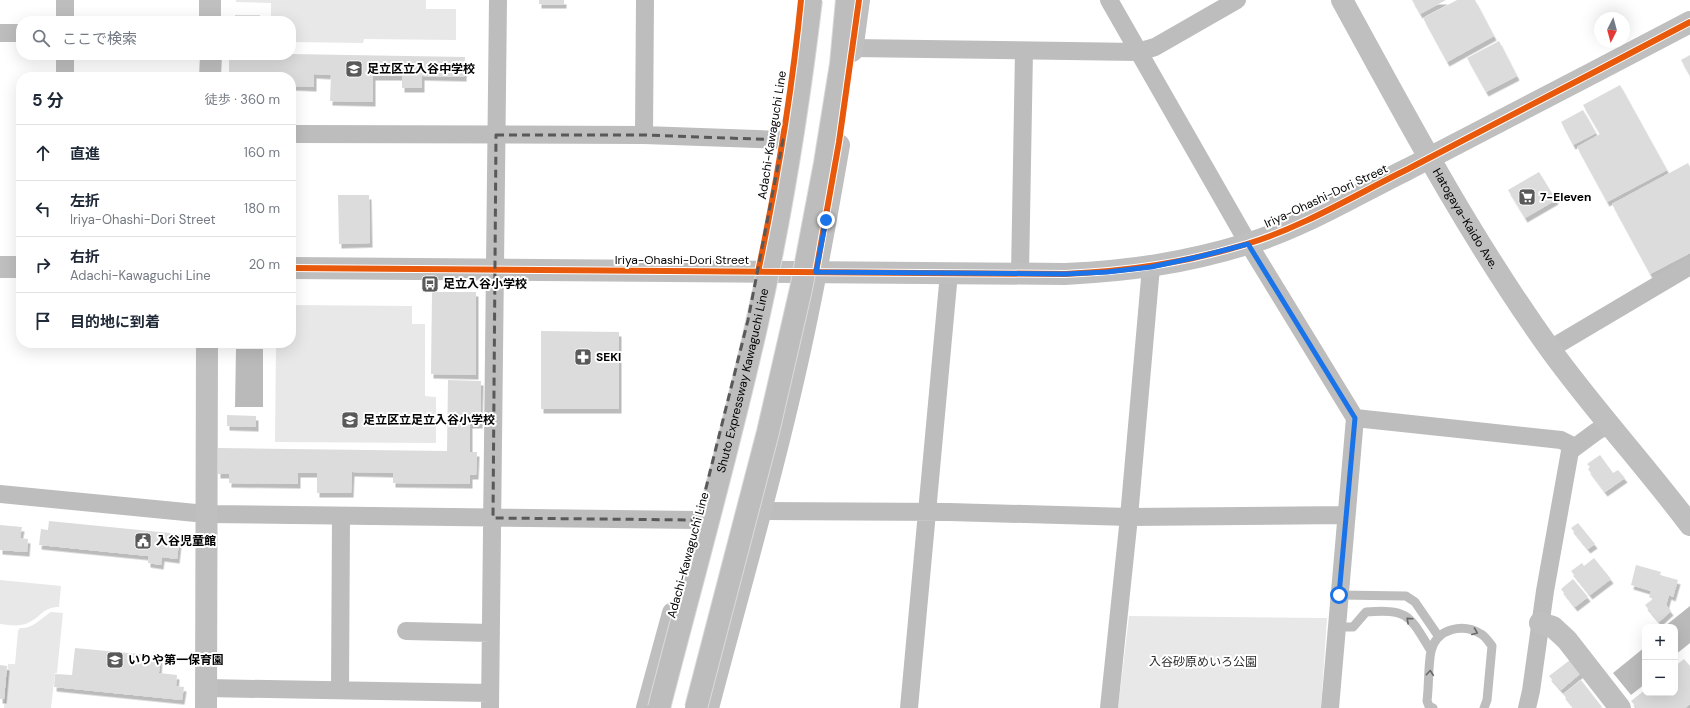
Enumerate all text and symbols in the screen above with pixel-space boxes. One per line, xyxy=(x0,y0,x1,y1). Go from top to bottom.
north arrow xyxy=(1594,12,1630,48)
search box xyxy=(16,16,296,60)
icon: search xyxy=(30,27,52,49)
text: ここで検索 xyxy=(62,29,137,49)
school or university icon: 足立区立入谷中学校 xyxy=(344,59,364,79)
place label: 足立区立入谷中学校 xyxy=(367,61,475,77)
street label: Adachi-Kawaguchi Line xyxy=(754,69,790,200)
text: 5 分 xyxy=(32,89,64,111)
text: 徒歩 · 360 m xyxy=(205,91,280,108)
icon: ahead xyxy=(32,142,54,164)
text: 直進 xyxy=(70,144,100,164)
text: 160 m xyxy=(244,144,280,161)
street label: Iriya-Ohashi-Dori Street xyxy=(1262,160,1391,232)
street label: Hatogaya-Kaido Ave. xyxy=(1429,165,1502,272)
supermarket icon: 7-Eleven xyxy=(1517,187,1537,207)
place label: 7-Eleven xyxy=(1540,189,1592,205)
text: 左折 xyxy=(70,191,100,211)
icon: left xyxy=(32,198,54,220)
text: 180 m xyxy=(244,200,280,217)
text: Iriya-Ohashi-Dori Street xyxy=(70,211,216,228)
route end xyxy=(817,211,835,229)
text: 右折 xyxy=(70,247,100,267)
street label: Iriya-Ohashi-Dori Street xyxy=(615,252,749,268)
icon: right xyxy=(32,254,54,276)
text: 20 m xyxy=(249,256,280,273)
text: Adachi-Kawaguchi Line xyxy=(70,267,211,284)
bus stop icon: 足立入谷小学校 xyxy=(420,274,440,294)
place label: 足立入谷小学校 xyxy=(443,276,527,292)
street label: Shuto Expressway Kawaguchi Line xyxy=(713,287,772,474)
icon: arrive xyxy=(32,310,54,332)
text: 目的地に到着 xyxy=(70,312,160,332)
pharmacy icon: SEKI xyxy=(573,347,593,367)
place label: SEKI xyxy=(596,349,621,365)
school or university icon: 足立区立足立入谷小学校 xyxy=(340,410,360,430)
place label: 足立区立足立入谷小学校 xyxy=(363,412,495,428)
street label: Adachi-Kawaguchi Line xyxy=(663,490,713,620)
public building icon: 入谷児童館 xyxy=(133,531,153,551)
place label: 入谷児童館 xyxy=(156,533,216,549)
route start xyxy=(1330,586,1348,604)
one-way arrow xyxy=(1406,617,1414,624)
map controls xyxy=(1642,624,1678,696)
button: + xyxy=(1642,624,1678,660)
one-way arrow xyxy=(1472,627,1479,635)
school or university icon: いりや第一保育園 xyxy=(105,650,125,670)
place label: いりや第一保育園 xyxy=(128,652,224,668)
park label: 入谷砂原めいろ公園 xyxy=(1149,654,1257,670)
button: − xyxy=(1642,660,1678,696)
one-way arrow xyxy=(1425,670,1434,676)

